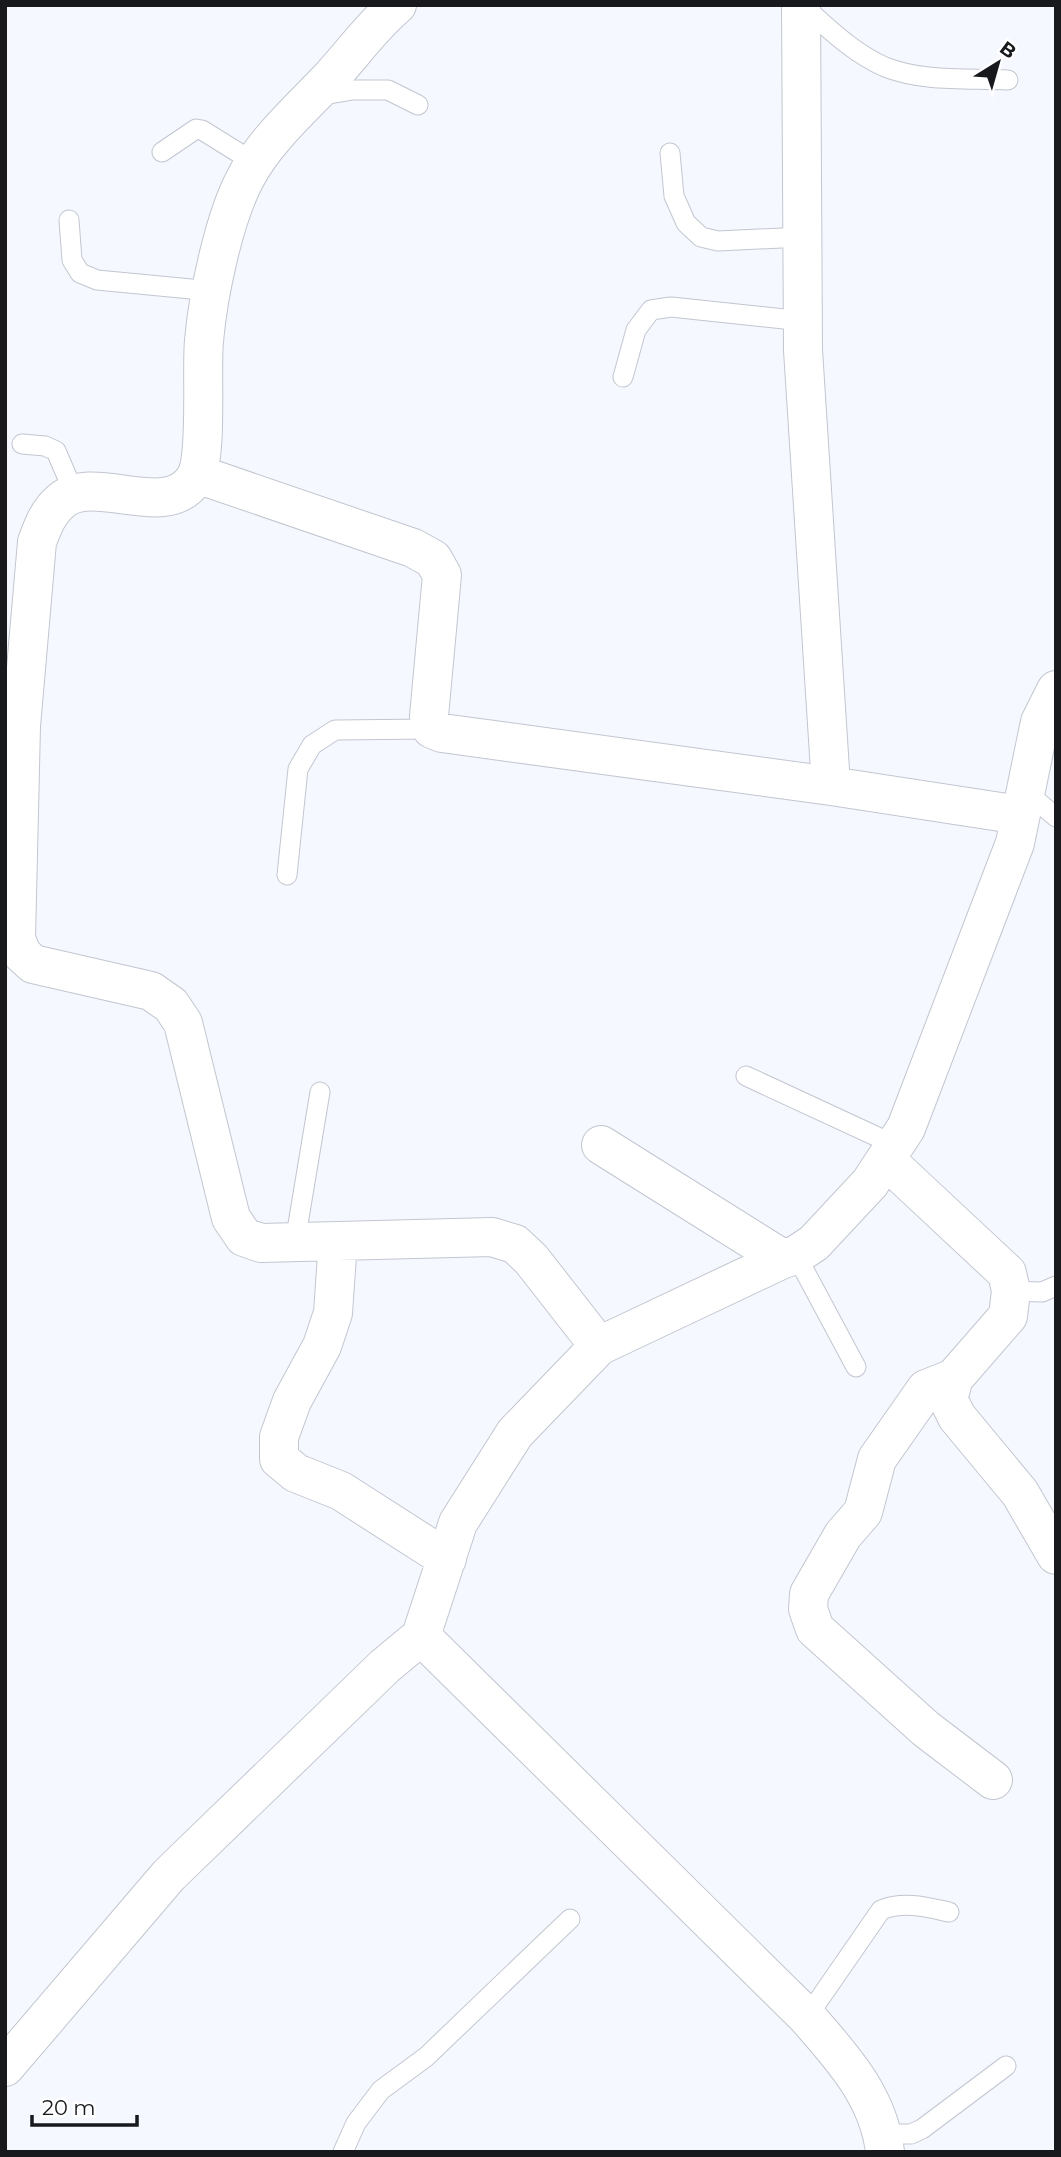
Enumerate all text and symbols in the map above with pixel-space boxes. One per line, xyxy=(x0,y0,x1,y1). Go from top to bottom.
north arrow xyxy=(963,28,1033,98)
text: B xyxy=(995,36,1021,63)
scale bar xyxy=(32,2084,136,2128)
text: 20 m xyxy=(42,2095,96,2120)

